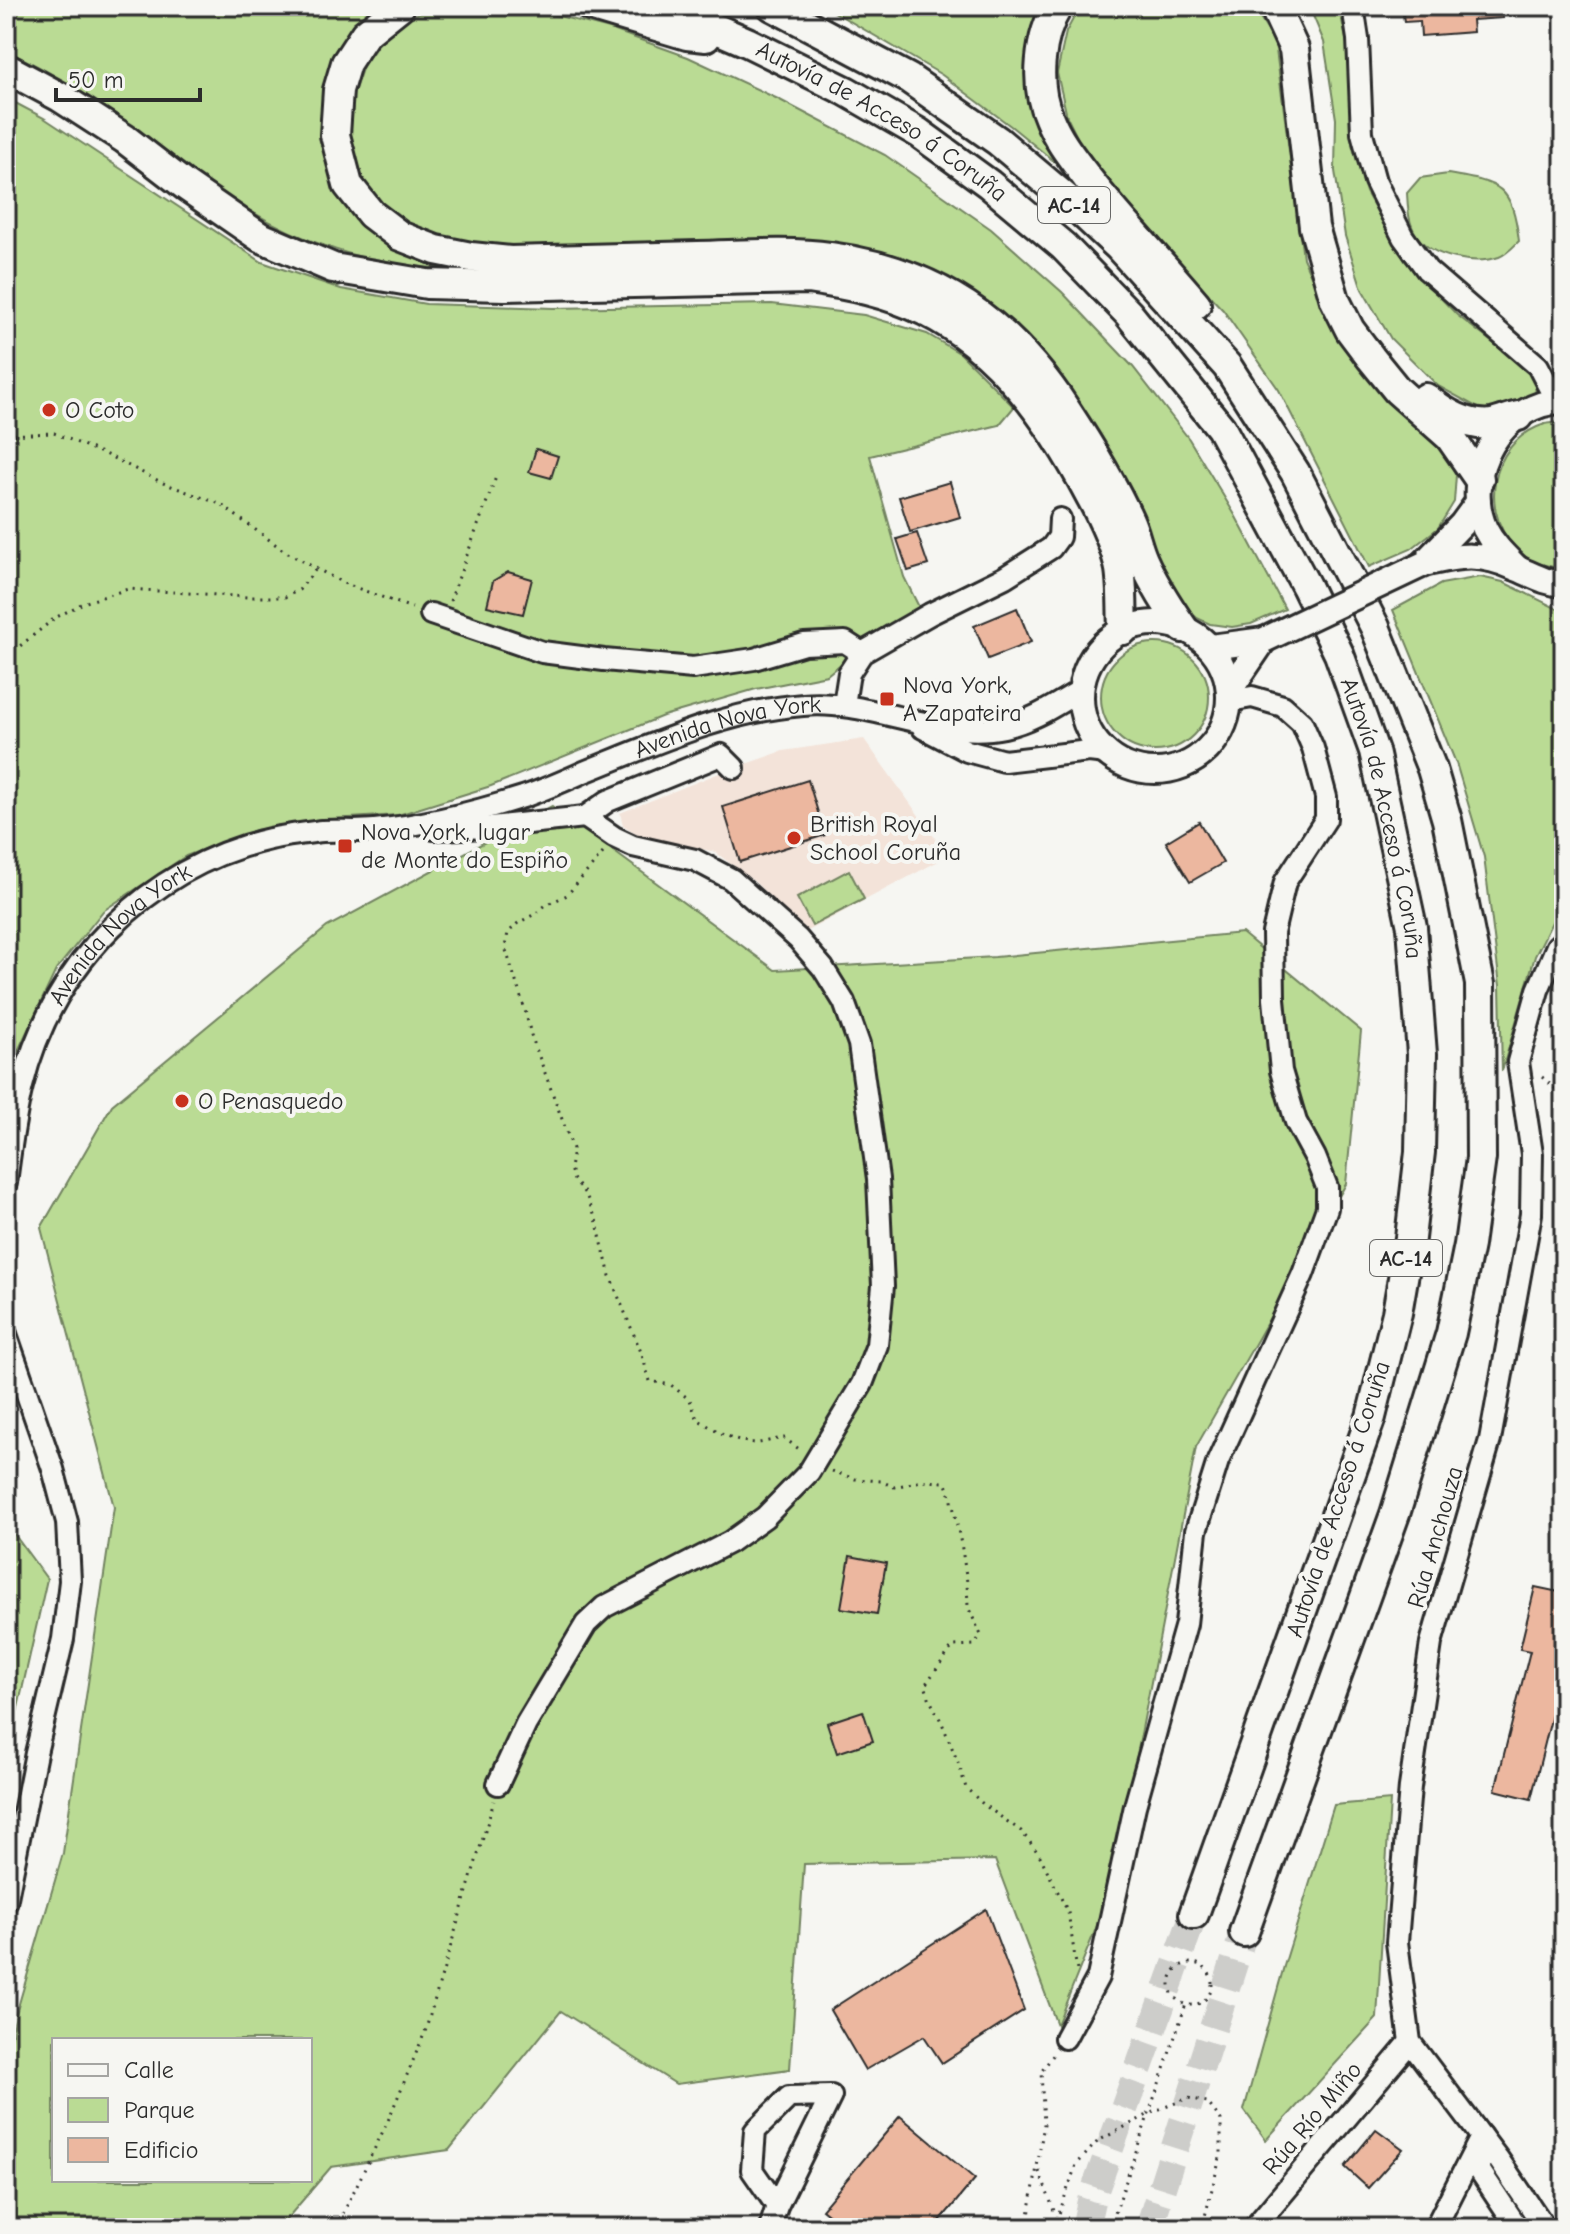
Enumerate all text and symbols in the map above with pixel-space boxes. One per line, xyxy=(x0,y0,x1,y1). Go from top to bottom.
street label: Autovía de Acceso á Coruña xyxy=(752,35,1013,207)
scale bar xyxy=(56,52,200,102)
text: 50 m xyxy=(68,66,124,94)
road number: AC-14 xyxy=(1038,187,1110,223)
place label: O Coto xyxy=(65,396,135,424)
marker: O Coto xyxy=(40,401,58,419)
place label: Nova York, A Zapateira xyxy=(903,671,1022,727)
street label: Autovía de Acceso á Coruña xyxy=(1335,674,1428,960)
street label: Avenida Nova York xyxy=(630,690,822,764)
marker: Nova York, A Zapateira xyxy=(878,690,896,708)
place label: British Royal School Coruña xyxy=(810,810,961,866)
place label: Nova York, lugar de Monte do Espiño xyxy=(361,818,568,874)
marker: British Royal School Coruña xyxy=(785,829,803,847)
marker: Nova York, lugar de Monte do Espiño xyxy=(336,837,354,855)
street label: Avenida Nova York xyxy=(42,857,196,1010)
place label: O Penasquedo xyxy=(198,1087,344,1115)
marker: O Penasquedo xyxy=(173,1092,191,1110)
road number: AC-14 xyxy=(1370,1240,1442,1276)
street label: Autovía de Acceso á Coruña xyxy=(1280,1357,1396,1641)
street label: Rúa Anchouza xyxy=(1401,1463,1469,1611)
legend xyxy=(52,2038,312,2182)
text: Calle xyxy=(124,2056,174,2084)
street label: Rúa Río Miño xyxy=(1257,2056,1367,2180)
text: Parque xyxy=(124,2096,195,2124)
text: Edificio xyxy=(124,2136,199,2164)

